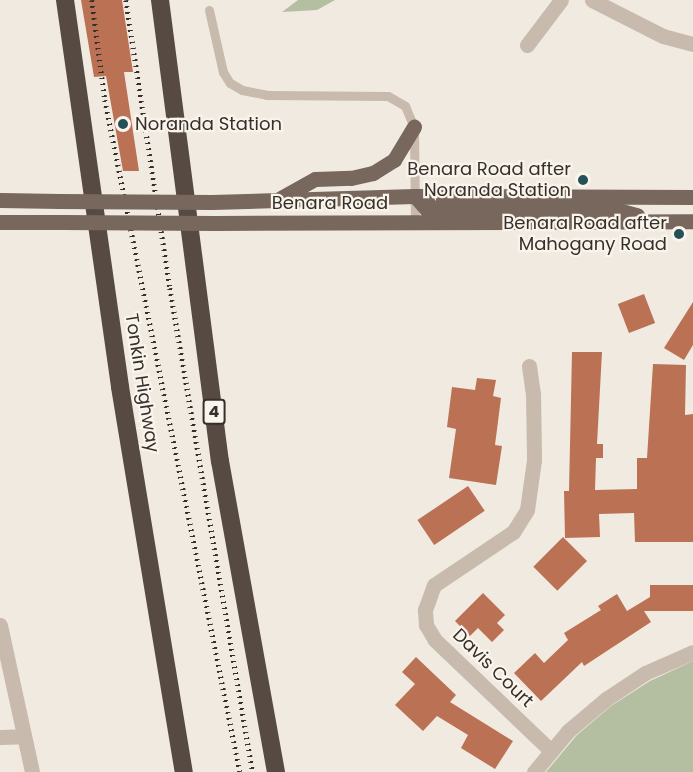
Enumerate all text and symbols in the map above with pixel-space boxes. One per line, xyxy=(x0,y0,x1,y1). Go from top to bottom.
place label: Noranda Station xyxy=(135,113,282,135)
marker: Noranda Station xyxy=(116,117,130,131)
place label: Benara Road after Noranda Station xyxy=(407,159,571,201)
marker: Benara Road after Noranda Station xyxy=(576,173,590,187)
street label: Benara Road xyxy=(272,192,388,214)
place label: Benara Road after Mahogany Road xyxy=(503,213,667,256)
marker: Benara Road after Mahogany Road xyxy=(672,227,686,241)
street label: Tonkin Highway xyxy=(120,312,164,454)
road number: 4 xyxy=(202,399,226,425)
street label: Davis Court xyxy=(448,624,538,712)

